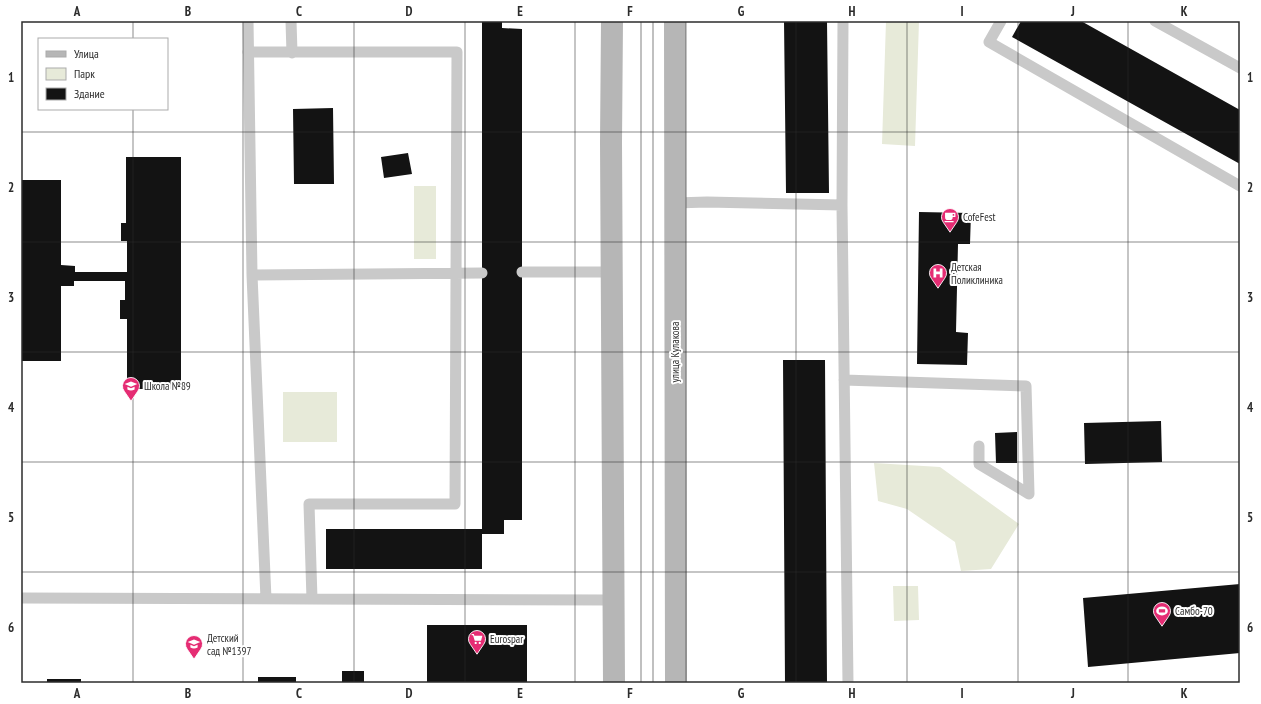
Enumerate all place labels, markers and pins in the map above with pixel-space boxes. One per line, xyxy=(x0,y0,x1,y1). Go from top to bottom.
cafe icon: CofeFest xyxy=(940,207,960,232)
place label: CofeFest xyxy=(963,210,995,224)
place label: Детская Поликлиника xyxy=(951,260,1003,287)
hospital icon: Детская Поликлиника xyxy=(928,263,948,288)
school or university icon: Школа №89 xyxy=(121,376,141,401)
place label: Школа №89 xyxy=(144,379,191,393)
sports icon: Самбо-70 xyxy=(1152,601,1172,626)
place label: Самбо-70 xyxy=(1175,604,1213,618)
supermarket icon: Eurospar xyxy=(467,629,487,654)
place label: Детский сад №1397 xyxy=(207,631,251,658)
place label: Eurospar xyxy=(490,632,523,646)
school or university icon: Детский сад №1397 xyxy=(184,634,204,659)

